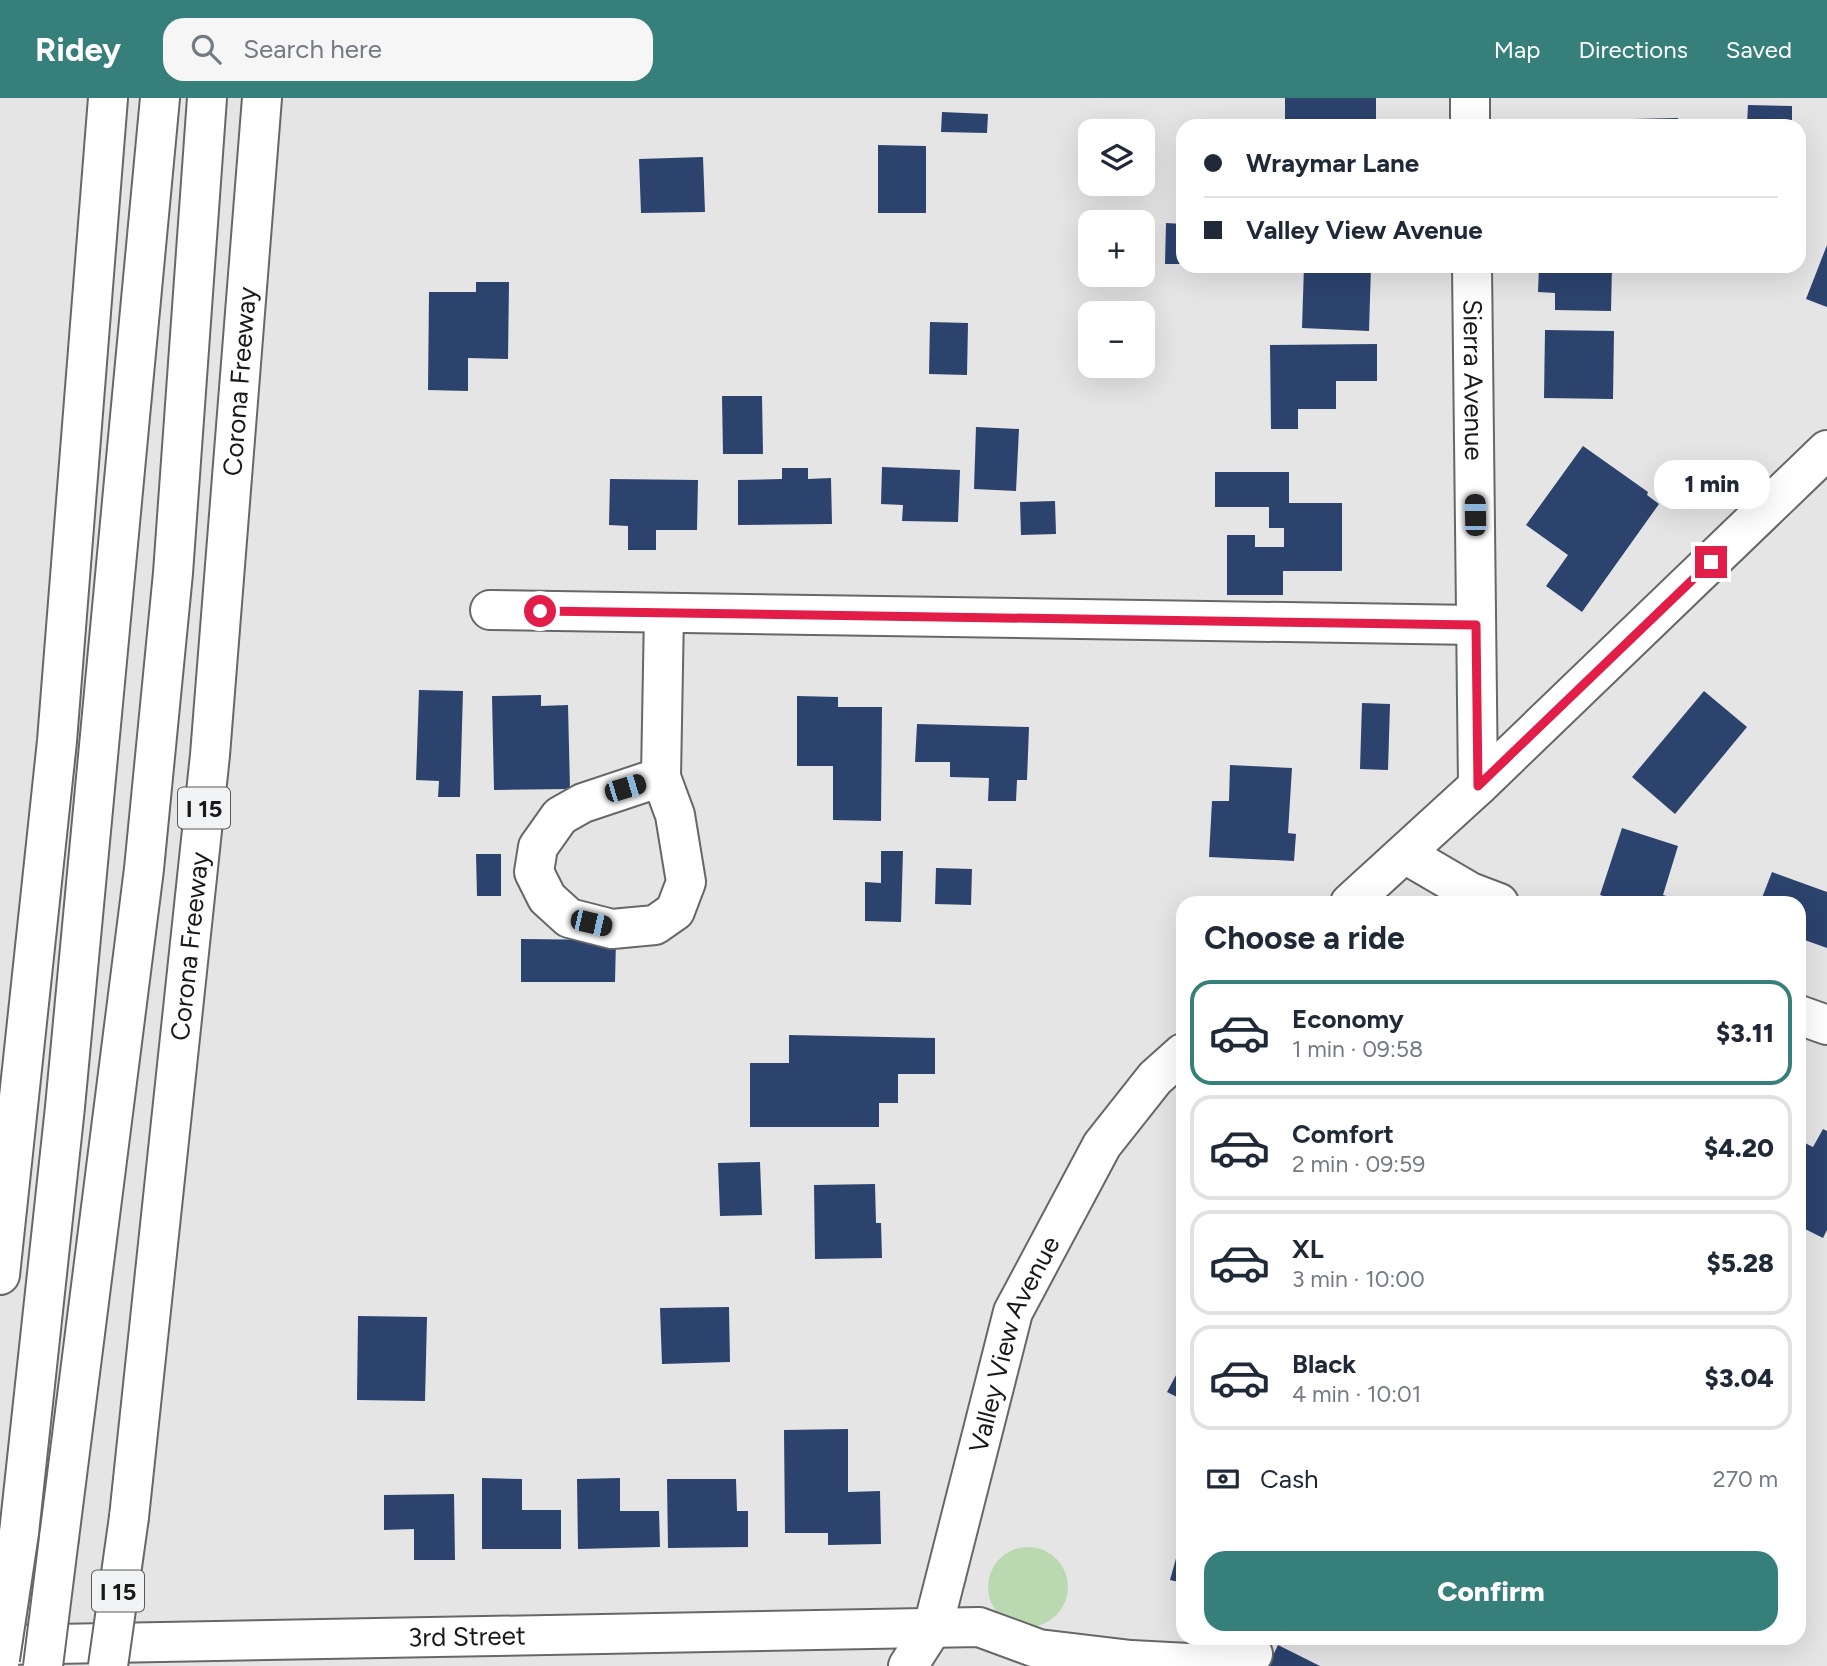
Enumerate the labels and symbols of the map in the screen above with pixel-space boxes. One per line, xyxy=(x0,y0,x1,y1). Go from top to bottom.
street label: Corona Freeway xyxy=(216,285,263,477)
street label: Sierra Avenue xyxy=(1456,299,1490,461)
callout: 1 min xyxy=(1653,461,1769,510)
car xyxy=(1465,494,1486,536)
route end xyxy=(1695,546,1727,578)
route start xyxy=(524,595,556,627)
car xyxy=(602,772,649,804)
road number: I 15 xyxy=(178,788,230,828)
street label: Corona Freeway xyxy=(164,850,216,1042)
car xyxy=(569,908,614,938)
street label: Valley View Avenue xyxy=(962,1230,1067,1456)
road number: I 15 xyxy=(92,1570,144,1611)
street label: 3rd Street xyxy=(408,1619,526,1653)

